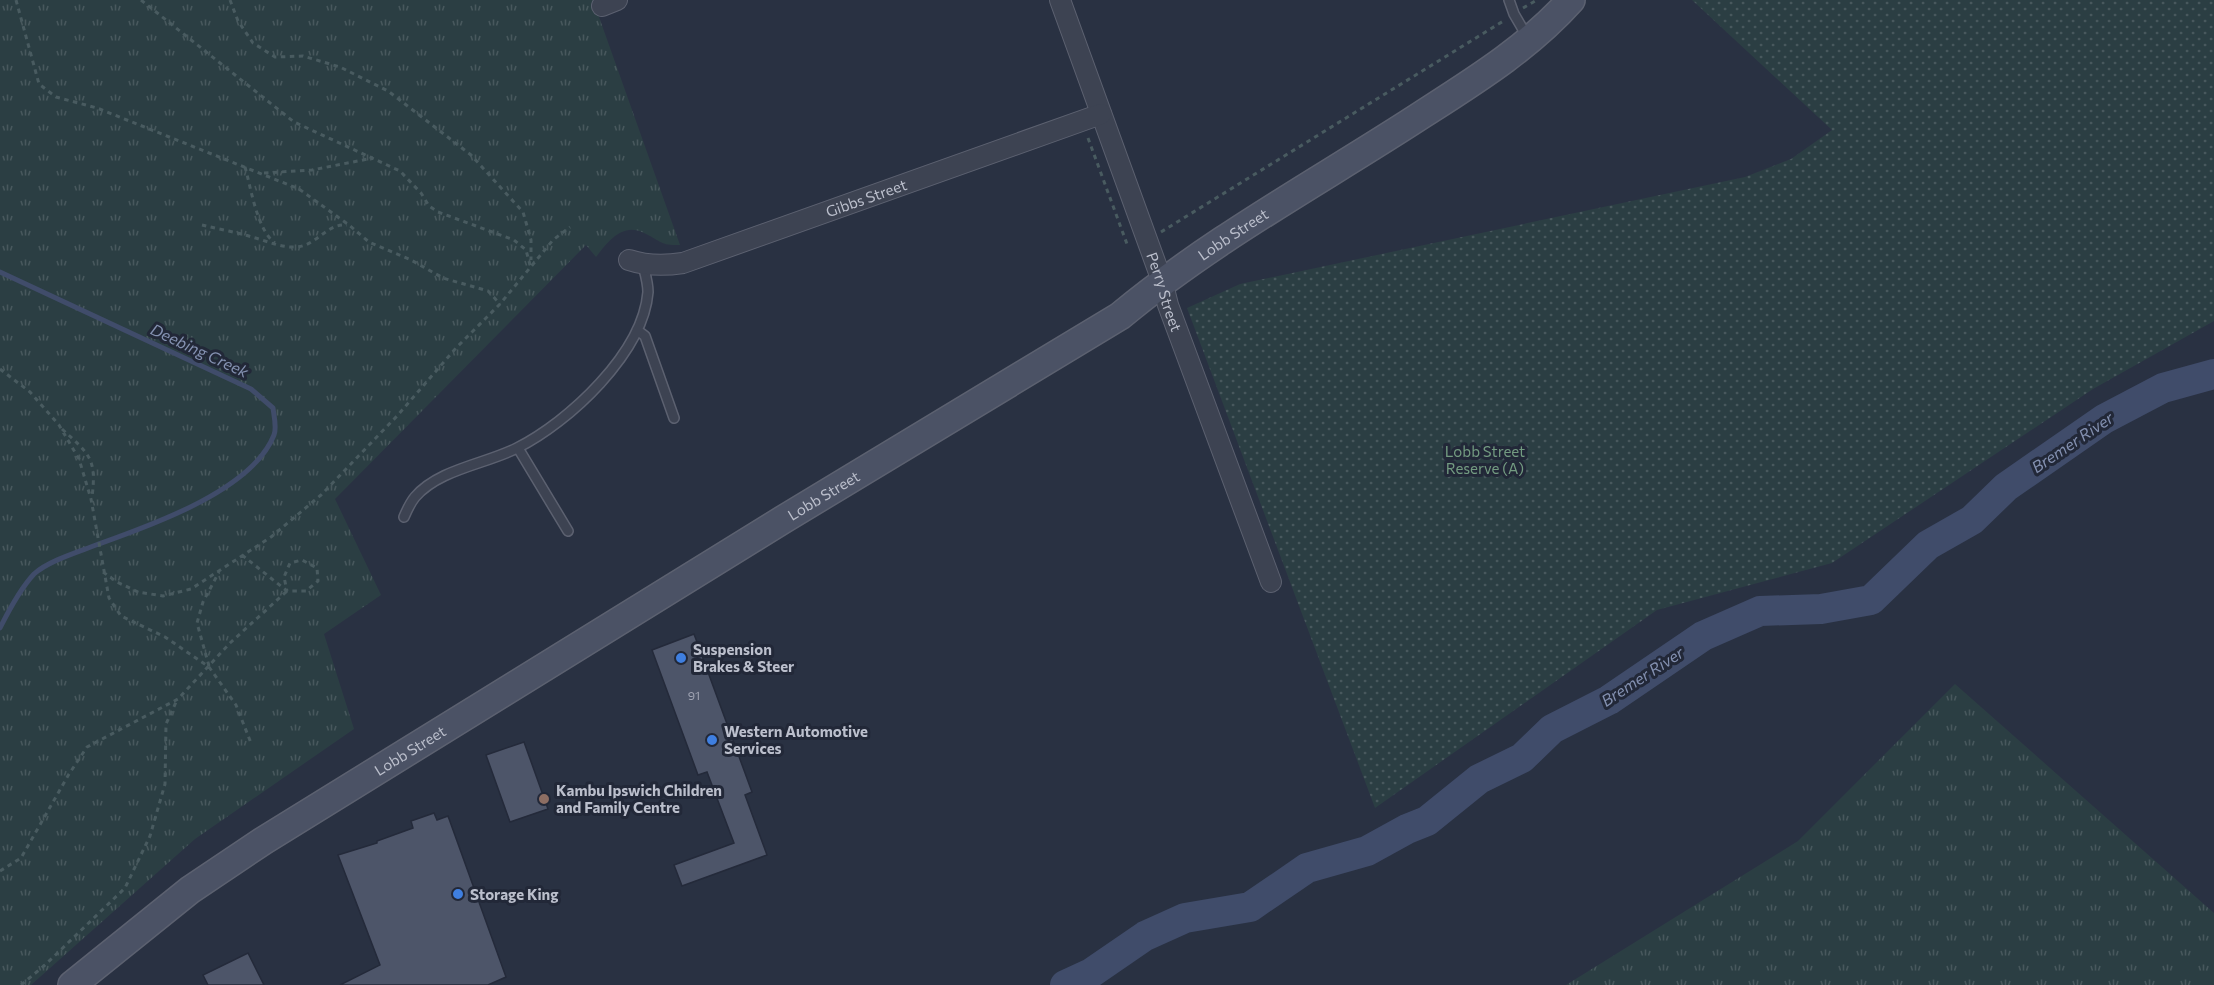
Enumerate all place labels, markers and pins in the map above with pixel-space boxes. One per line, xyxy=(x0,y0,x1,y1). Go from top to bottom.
place label: Suspension Brakes & Steer xyxy=(693,640,794,675)
marker: Suspension Brakes & Steer xyxy=(674,651,688,665)
place label: Western Automotive Services xyxy=(724,722,868,757)
marker: Western Automotive Services xyxy=(705,733,719,747)
place label: Kambu Ipswich Children and Family Centre xyxy=(556,781,722,816)
marker: Kambu Ipswich Children and Family Centre xyxy=(537,792,551,806)
place label: Storage King xyxy=(470,885,558,903)
marker: Storage King xyxy=(451,887,465,901)

